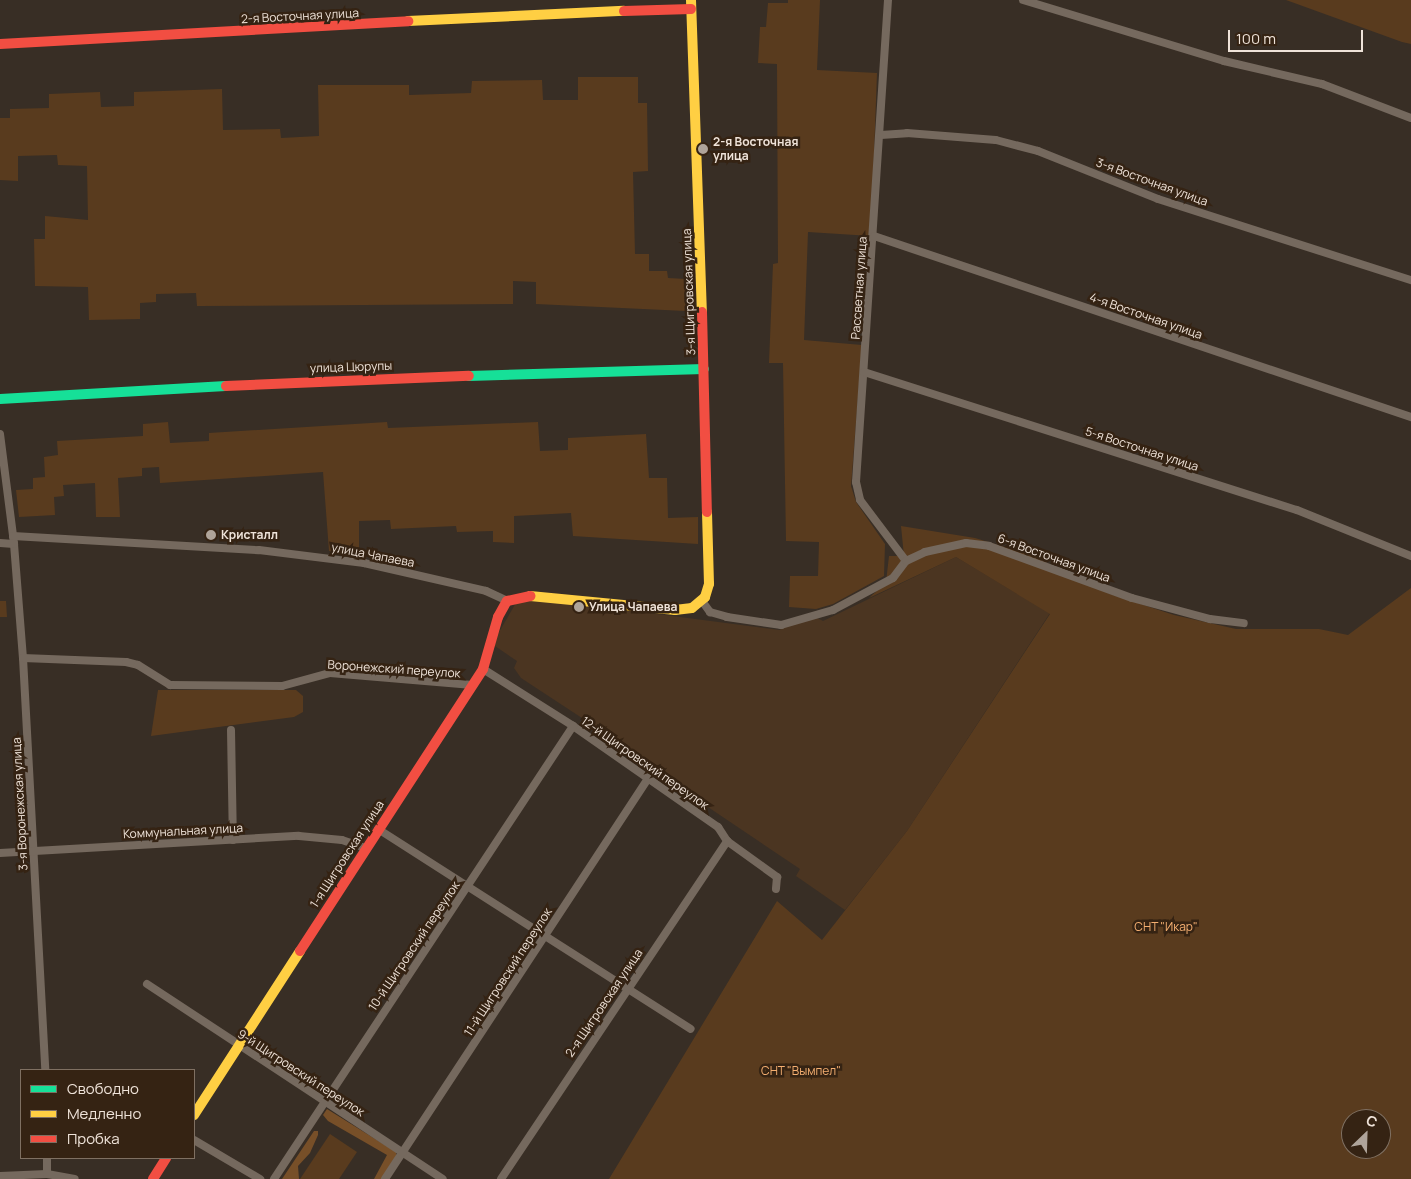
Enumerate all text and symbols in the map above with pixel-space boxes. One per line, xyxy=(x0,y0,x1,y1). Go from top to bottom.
street label: 2-я Восточная улица xyxy=(241,6,359,26)
scale bar xyxy=(1231,20,1366,52)
text: 100 m xyxy=(1236,28,1276,49)
place label: 2-я Восточная улица xyxy=(713,135,798,163)
marker: 2-я Восточная улица xyxy=(697,143,709,155)
street label: 3-я Восточная улица xyxy=(1094,155,1210,209)
street label: 3-я Щигровская улица xyxy=(680,228,698,356)
street label: Рассветная улица xyxy=(848,236,870,340)
street label: 4-я Восточная улица xyxy=(1088,290,1204,342)
street label: улица Цюрупы xyxy=(310,358,392,376)
street label: 5-я Восточная улица xyxy=(1084,424,1200,474)
place label: Кристалл xyxy=(221,528,278,542)
marker: Кристалл xyxy=(205,529,217,541)
street label: 6-я Восточная улица xyxy=(996,531,1112,585)
street label: улица Чапаева xyxy=(330,540,416,570)
place label: Улица Чапаева xyxy=(589,600,677,614)
marker: Улица Чапаева xyxy=(573,601,585,613)
street label: Воронежский переулок xyxy=(327,657,461,681)
street label: 12-й Щигровский переулок xyxy=(578,713,712,813)
street label: 3-я Воронежская улица xyxy=(9,737,31,871)
street label: 1-я Щигровская улица xyxy=(307,798,387,910)
street label: Коммунальная улица xyxy=(123,821,243,841)
street label: 10-й Щигровский переулок xyxy=(365,879,463,1013)
street label: 11-й Щигровский переулок xyxy=(461,905,555,1039)
park label: СНТ "Икар" xyxy=(1134,920,1198,934)
street label: 2-я Щигровская улица xyxy=(562,946,646,1060)
street label: 9-й Щигровский переулок xyxy=(235,1027,367,1119)
park label: СНТ "Вымпел" xyxy=(761,1064,841,1078)
legend xyxy=(20,1069,195,1159)
text: Свободно xyxy=(67,1078,139,1099)
text: Медленно xyxy=(67,1103,141,1124)
north arrow xyxy=(1341,1109,1391,1159)
text: С xyxy=(1363,1110,1380,1132)
text: Пробка xyxy=(67,1128,120,1149)

